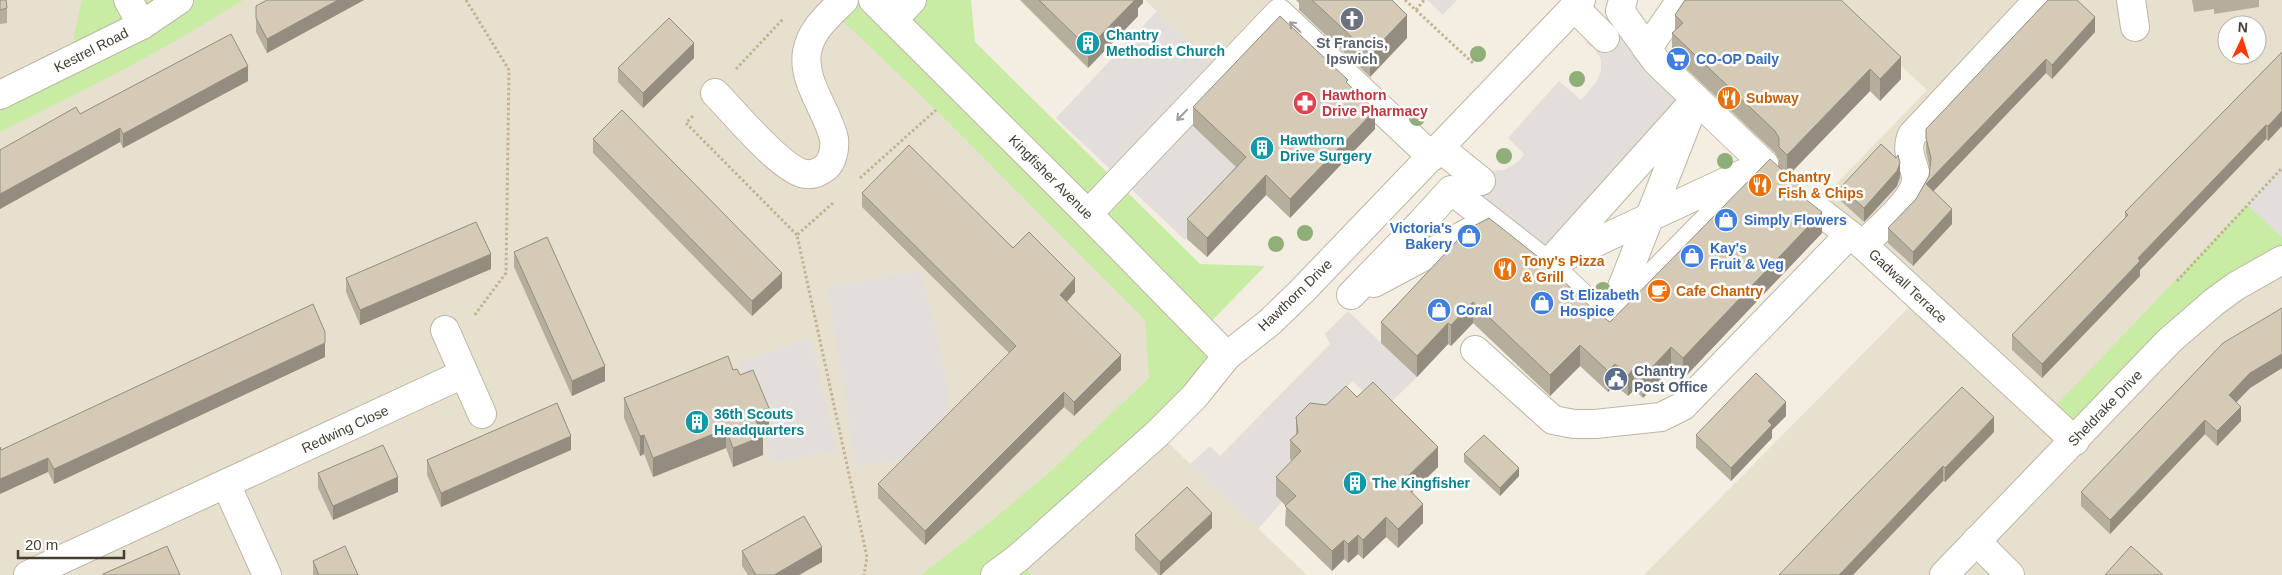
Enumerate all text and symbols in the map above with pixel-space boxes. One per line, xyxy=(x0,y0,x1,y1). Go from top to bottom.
church icon: St Francis, Ipswich xyxy=(1339,6,1365,32)
north arrow xyxy=(2217,15,2267,65)
text: N xyxy=(2237,19,2249,35)
one-way arrow xyxy=(1288,21,1301,33)
street label: Kestrel Road xyxy=(51,24,131,76)
place label: Chantry Methodist Church xyxy=(1106,27,1225,59)
building icon: Chantry Methodist Church xyxy=(1075,30,1101,56)
place label: St Francis, Ipswich xyxy=(1316,35,1388,67)
supermarket icon: CO-OP Daily xyxy=(1665,46,1691,72)
place label: CO-OP Daily xyxy=(1696,51,1779,67)
restaurant icon: Subway xyxy=(1716,85,1742,111)
place label: Hawthorn Drive Pharmacy xyxy=(1322,87,1428,119)
pharmacy icon: Hawthorn Drive Pharmacy xyxy=(1292,90,1318,116)
place label: Subway xyxy=(1746,90,1799,106)
one-way arrow xyxy=(1176,108,1188,121)
street label: Kingfisher Avenue xyxy=(1006,132,1097,223)
place label: Hawthorn Drive Surgery xyxy=(1280,132,1372,164)
building icon: Hawthorn Drive Surgery xyxy=(1249,135,1275,161)
place label: Chantry Fish & Chips xyxy=(1778,169,1864,201)
restaurant icon: Chantry Fish & Chips xyxy=(1747,172,1773,198)
shop icon: Simply Flowers xyxy=(1713,207,1739,233)
place label: Simply Flowers xyxy=(1744,212,1847,228)
place label: Victoria's Bakery xyxy=(1390,220,1452,252)
shop icon: Victoria's Bakery xyxy=(1456,223,1482,249)
place label: Kay's Fruit & Veg xyxy=(1710,240,1784,272)
shop icon: Kay's Fruit & Veg xyxy=(1679,243,1705,269)
street label: Gadwall Terrace xyxy=(1866,246,1951,326)
place label: Tony's Pizza & Grill xyxy=(1522,253,1605,285)
street label: Hawthorn Drive xyxy=(1255,256,1335,334)
restaurant icon: Tony's Pizza & Grill xyxy=(1492,256,1518,282)
cafe icon: Cafe Chantry xyxy=(1646,278,1672,304)
place label: Cafe Chantry xyxy=(1676,283,1763,299)
place label: St Elizabeth Hospice xyxy=(1560,287,1639,319)
shop icon: St Elizabeth Hospice xyxy=(1529,290,1555,316)
shop icon: Coral xyxy=(1426,297,1452,323)
place label: Coral xyxy=(1456,302,1492,318)
place label: Chantry Post Office xyxy=(1634,363,1708,395)
public building icon: Chantry Post Office xyxy=(1603,366,1629,392)
street label: Sheldrake Drive xyxy=(2065,366,2145,449)
street label: Redwing Close xyxy=(299,402,391,456)
place label: 36th Scouts Headquarters xyxy=(714,406,804,438)
building icon: 36th Scouts Headquarters xyxy=(684,409,710,435)
building icon: The Kingfisher xyxy=(1342,470,1368,496)
place label: The Kingfisher xyxy=(1372,475,1471,491)
scale bar xyxy=(18,528,124,560)
text: 20 m xyxy=(25,536,58,553)

